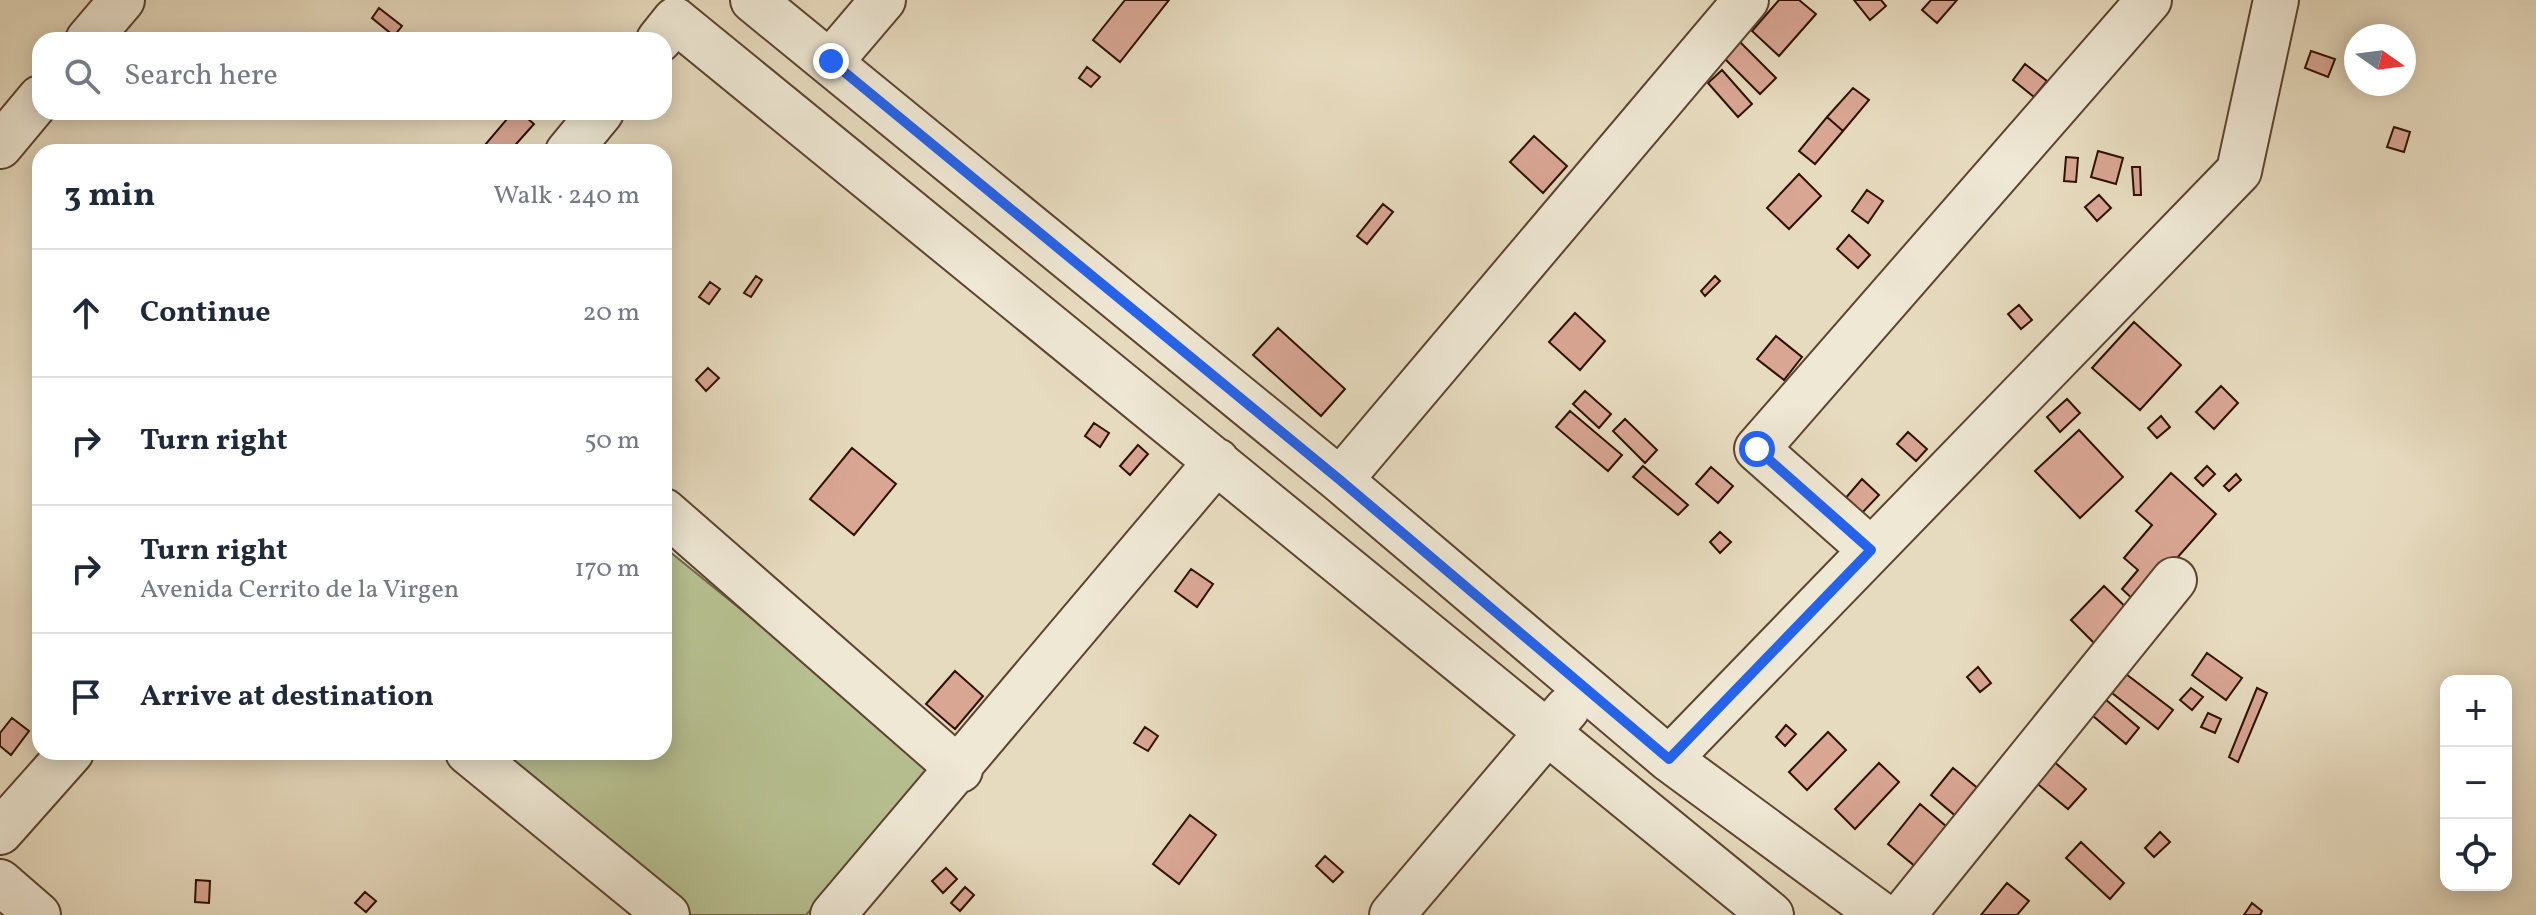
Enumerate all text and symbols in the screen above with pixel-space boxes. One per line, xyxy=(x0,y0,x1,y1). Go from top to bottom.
north arrow xyxy=(2344,24,2416,96)
search box xyxy=(32,32,672,120)
route end xyxy=(813,43,849,79)
icon: search xyxy=(60,54,104,98)
text: Search here xyxy=(124,55,278,97)
text: 3 min xyxy=(64,173,155,220)
text: Walk · 240 m xyxy=(493,178,640,214)
icon: ahead xyxy=(64,291,108,335)
text: Continue xyxy=(140,292,271,334)
text: 20 m xyxy=(582,295,640,331)
icon: right xyxy=(64,419,108,463)
text: Turn right xyxy=(140,420,288,462)
text: 50 m xyxy=(584,423,640,459)
route start xyxy=(1739,431,1775,467)
text: Turn right xyxy=(140,530,288,572)
icon: right xyxy=(64,547,108,591)
text: 170 m xyxy=(575,551,640,587)
text: Avenida Cerrito de la Virgen xyxy=(140,572,459,608)
icon: arrive xyxy=(64,675,108,719)
map controls xyxy=(2440,675,2512,891)
button: + xyxy=(2440,675,2512,747)
text: Arrive at destination xyxy=(140,676,434,718)
button: − xyxy=(2440,747,2512,819)
button: locate xyxy=(2440,819,2512,891)

